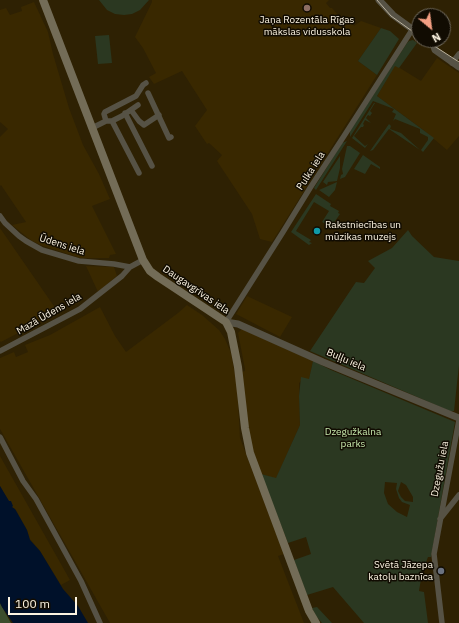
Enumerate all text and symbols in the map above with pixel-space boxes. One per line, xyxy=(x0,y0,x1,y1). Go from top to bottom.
marker: Jaņa Rozentāla Rīgas mākslas vidusskola xyxy=(302,3,312,13)
north arrow xyxy=(411,8,451,48)
place label: Jaņa Rozentāla Rīgas mākslas vidusskola xyxy=(260,14,354,38)
text: N xyxy=(429,30,443,46)
street label: Pulka iela xyxy=(294,150,328,192)
place label: Rakstniecības un mūzikas muzejs xyxy=(325,219,401,242)
marker: Rakstniecības un mūzikas muzejs xyxy=(312,226,322,236)
street label: Ūdens iela xyxy=(38,232,86,258)
street label: Daugavgrīvas iela xyxy=(160,263,232,317)
street label: Mazā Ūdens iela xyxy=(14,291,84,337)
street label: Buļļu iela xyxy=(324,346,368,374)
park label: Dzegužkalna parks xyxy=(325,426,381,450)
street label: Dzegužu iela xyxy=(429,440,451,498)
place label: Svētā Jāzepa katoļu baznīca xyxy=(368,559,433,582)
marker: Svētā Jāzepa katoļu baznīca xyxy=(436,566,446,576)
scale bar xyxy=(10,589,79,615)
text: 100 m xyxy=(15,596,50,611)

